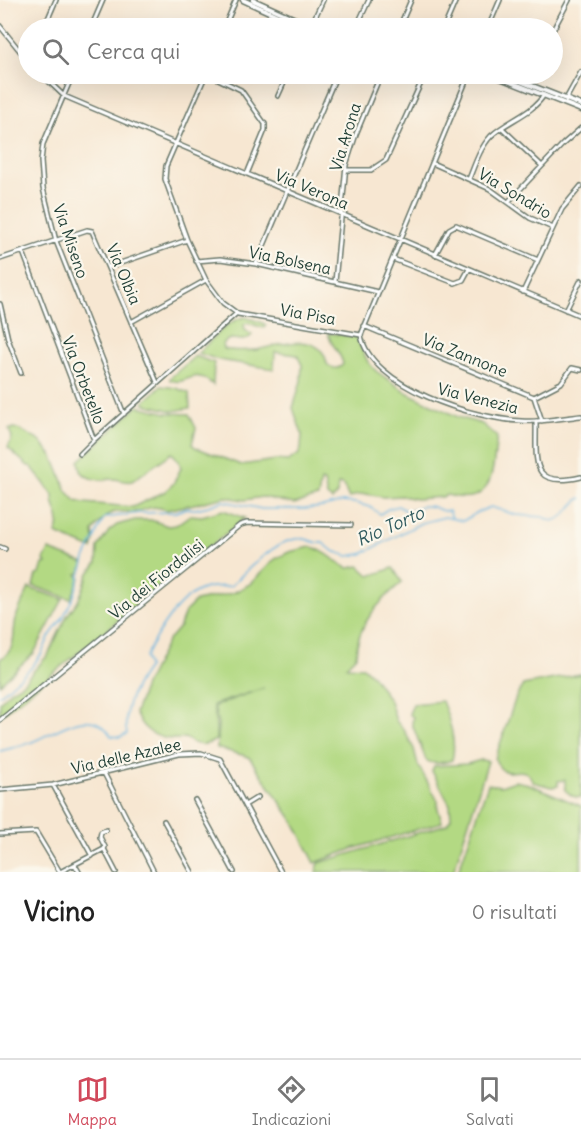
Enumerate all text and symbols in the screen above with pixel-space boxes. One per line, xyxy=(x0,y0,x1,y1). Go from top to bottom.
search box xyxy=(18,18,563,84)
icon: search xyxy=(39,35,72,68)
text: Cerca qui xyxy=(87,37,180,65)
street label: Via Arona xyxy=(325,100,365,174)
street label: Via Sondrio xyxy=(475,163,555,223)
street label: Via Verona xyxy=(272,164,352,214)
street label: Via Miseno xyxy=(49,201,93,281)
street label: Via Olbia xyxy=(102,241,146,307)
street label: Via Bolsena xyxy=(247,241,333,279)
street label: Via Pisa xyxy=(279,299,337,329)
street label: Via Zannone xyxy=(420,329,510,381)
street label: Via Orbetello xyxy=(58,333,110,427)
street label: Via Venezia xyxy=(435,378,521,418)
water label: Rio Torto xyxy=(353,501,428,551)
street label: Via dei Fiordalisi xyxy=(104,535,208,623)
street label: Via delle Azalee xyxy=(69,734,183,778)
text: Vicino xyxy=(24,895,95,928)
text: 0 risultati xyxy=(472,899,557,924)
tab: Mappa xyxy=(67,1073,117,1129)
tab: Indicazioni xyxy=(252,1073,331,1129)
tab: Salvati xyxy=(466,1073,514,1129)

